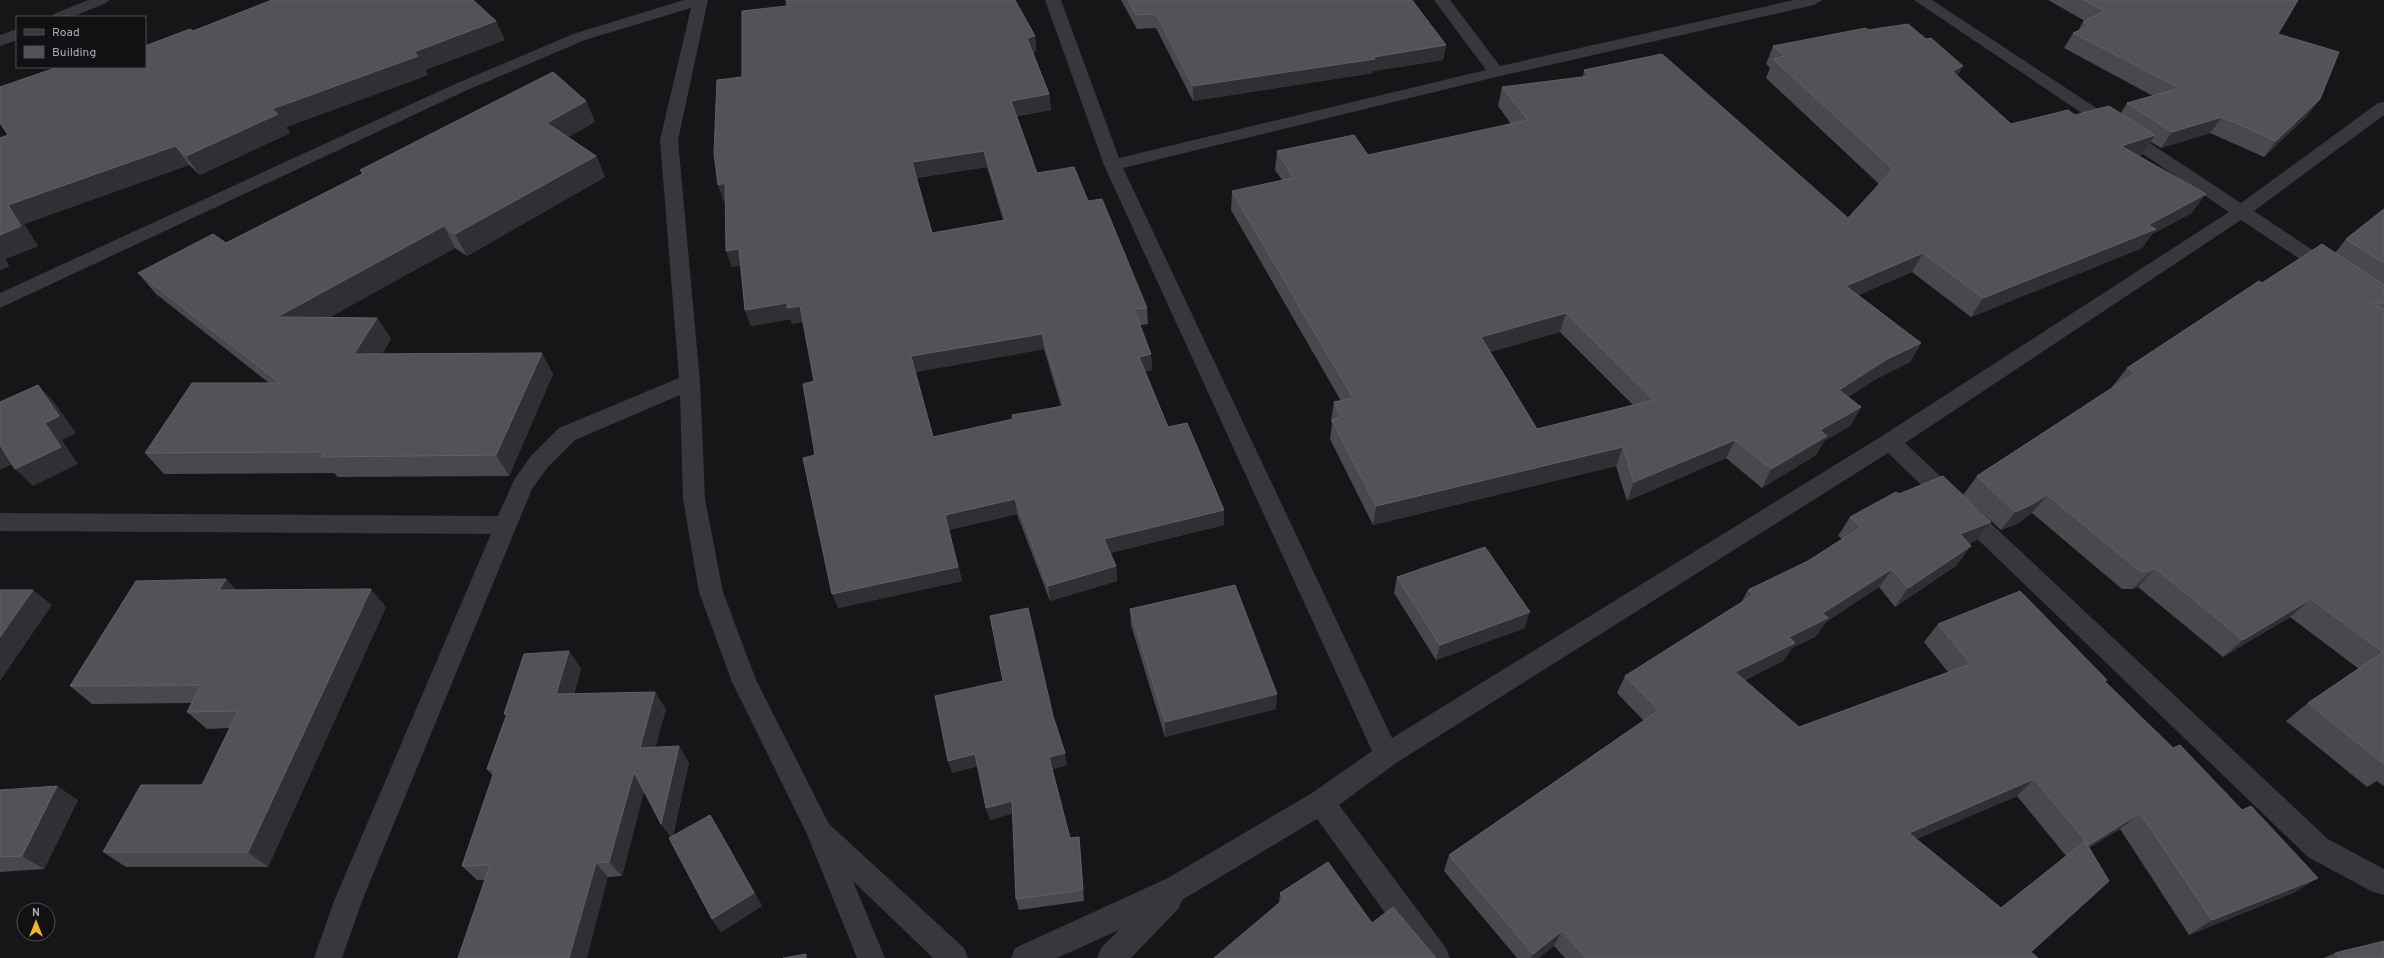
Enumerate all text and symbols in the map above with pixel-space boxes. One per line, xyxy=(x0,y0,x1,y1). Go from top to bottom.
legend xyxy=(16,16,146,68)
text: Road xyxy=(52,25,80,41)
text: Building xyxy=(52,45,96,61)
north arrow xyxy=(16,902,56,942)
text: N xyxy=(32,906,40,920)

